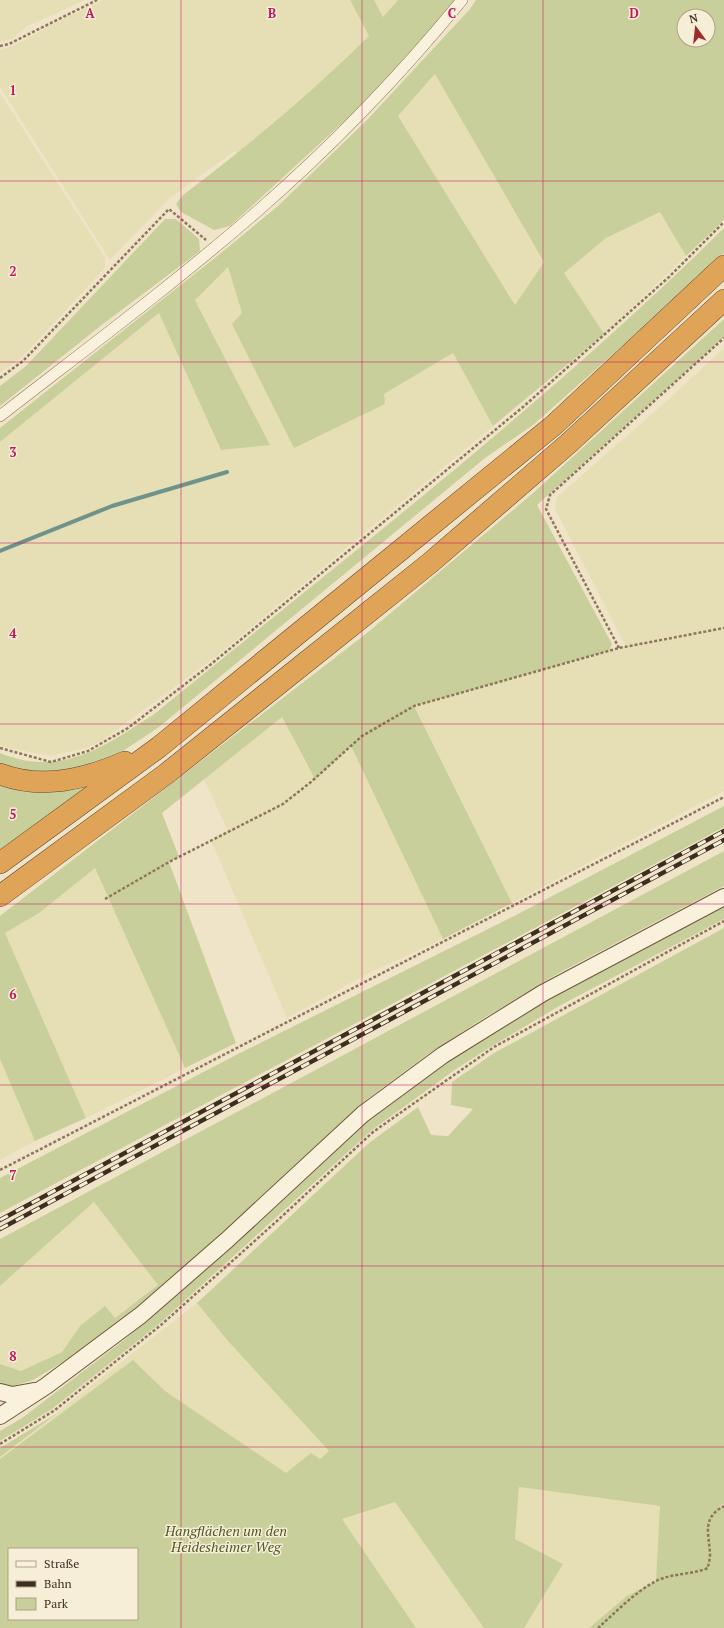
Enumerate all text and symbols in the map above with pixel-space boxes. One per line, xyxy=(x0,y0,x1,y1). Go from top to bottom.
text: A xyxy=(85,4,95,22)
text: B xyxy=(268,4,276,22)
text: C xyxy=(448,4,456,22)
text: D xyxy=(629,4,639,22)
north arrow xyxy=(676,8,716,48)
text: N xyxy=(688,10,700,26)
text: 1 xyxy=(9,81,17,99)
text: 2 xyxy=(9,262,17,280)
text: 3 xyxy=(9,443,17,461)
text: 4 xyxy=(9,624,17,642)
text: 5 xyxy=(9,805,17,823)
text: 6 xyxy=(9,985,17,1003)
text: 7 xyxy=(9,1166,17,1184)
text: 8 xyxy=(9,1347,17,1365)
park label: Hangflächen um den Heidesheimer Weg xyxy=(164,1521,287,1556)
legend xyxy=(8,1548,138,1620)
text: Straße xyxy=(44,1556,79,1571)
text: Bahn xyxy=(44,1576,72,1591)
text: Park xyxy=(44,1596,69,1611)

